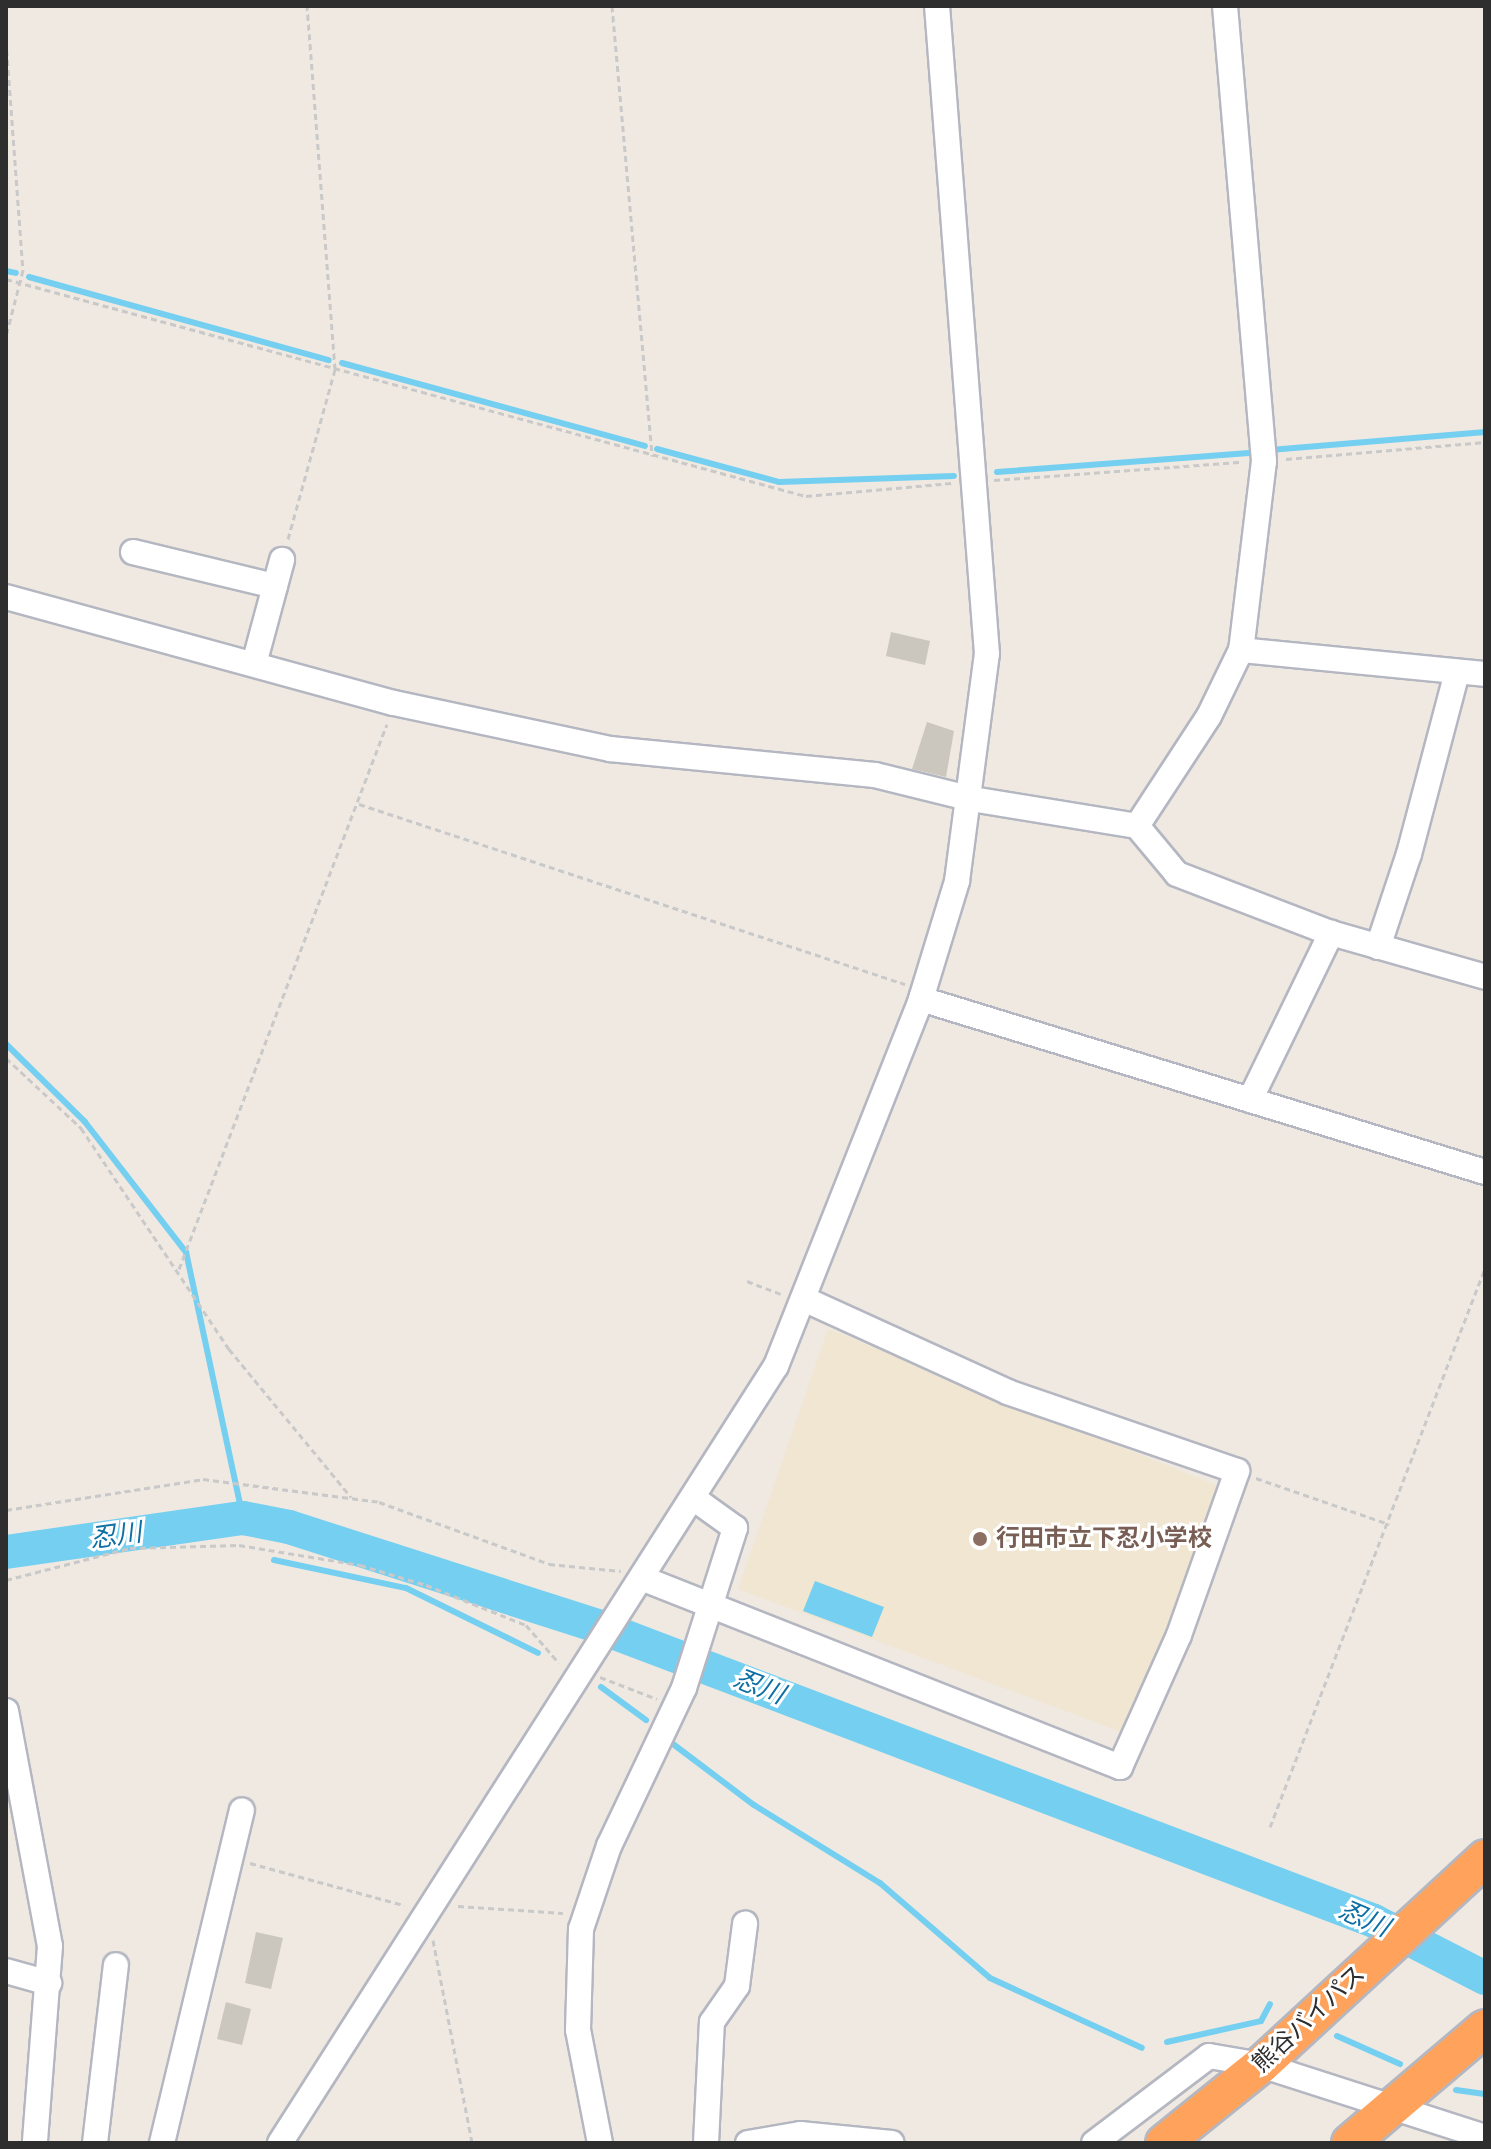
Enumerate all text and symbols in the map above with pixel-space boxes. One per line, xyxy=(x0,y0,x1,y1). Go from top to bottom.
water label: 忍川 xyxy=(88,1517,144,1555)
place label: 行田市立下忍小学校 xyxy=(996,1525,1212,1553)
marker: 行田市立下忍小学校 xyxy=(971,1530,989,1548)
water label: 忍川 xyxy=(729,1663,789,1711)
water label: 忍川 xyxy=(1334,1894,1394,1944)
street label: 熊谷バイパス xyxy=(1247,1959,1371,2079)

